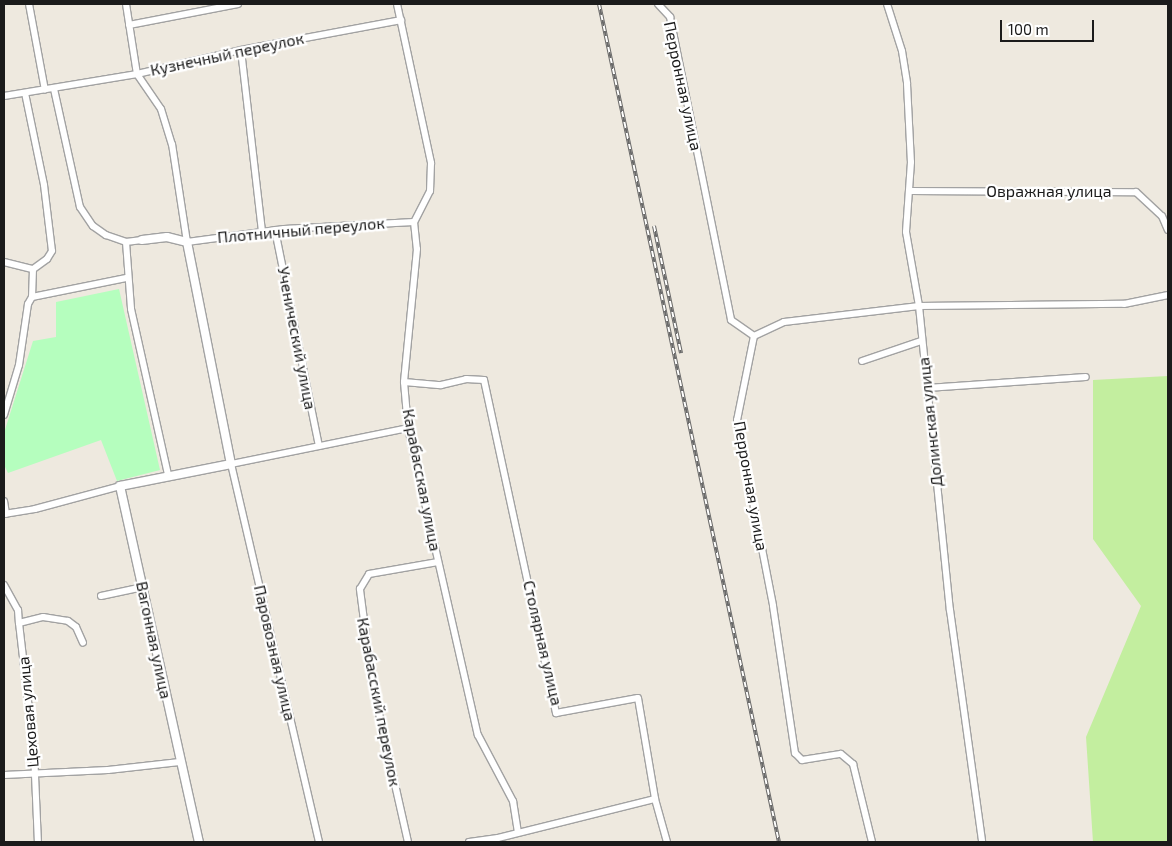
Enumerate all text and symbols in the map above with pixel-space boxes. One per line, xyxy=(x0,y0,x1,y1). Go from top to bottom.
scale bar xyxy=(1002,10,1096,42)
street label: Перронная улица xyxy=(660,20,706,152)
text: 100 m xyxy=(1008,20,1049,38)
street label: Кузнечный переулок xyxy=(148,28,306,80)
street label: Овражная улица xyxy=(986,181,1112,201)
street label: Плотничный переулок xyxy=(216,213,386,247)
street label: Ученический улица xyxy=(274,265,320,411)
street label: Долинская улица xyxy=(914,356,946,488)
street label: Карабасская улица xyxy=(399,407,445,553)
street label: Перронная улица xyxy=(730,420,772,552)
street label: Столярная улица xyxy=(519,579,567,707)
street label: Вагонная улица xyxy=(132,580,176,700)
street label: Паровозная улица xyxy=(250,583,300,723)
street label: Карабасский переулок xyxy=(353,616,405,788)
street label: Цеховая улица xyxy=(14,656,42,768)

